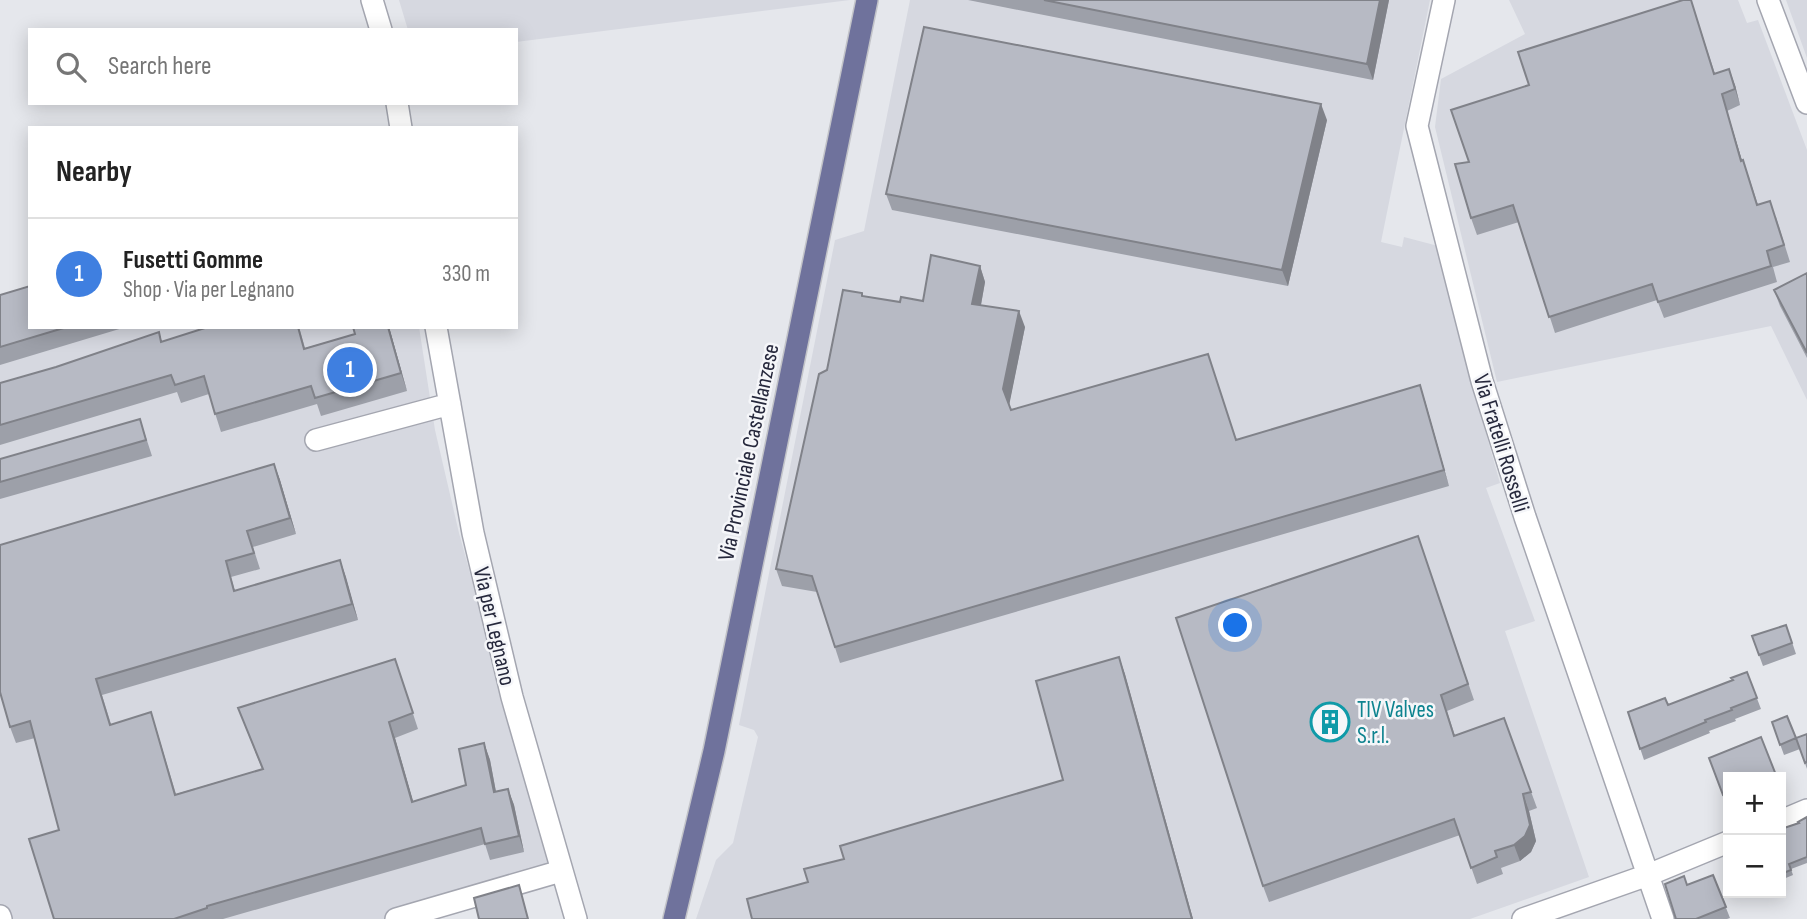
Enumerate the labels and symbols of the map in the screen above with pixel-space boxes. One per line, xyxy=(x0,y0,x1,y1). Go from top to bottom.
street label: Via Provinciale Castellanzese xyxy=(712,341,786,563)
pin: 1 xyxy=(327,344,373,396)
street label: Via Fratelli Rosselli xyxy=(1467,371,1535,516)
street label: Via per Legnano xyxy=(467,564,521,688)
your location xyxy=(1218,608,1252,642)
place label: TIV Valves S.r.l. xyxy=(1357,696,1434,750)
building icon: TIV Valves S.r.l. xyxy=(1309,701,1351,743)

